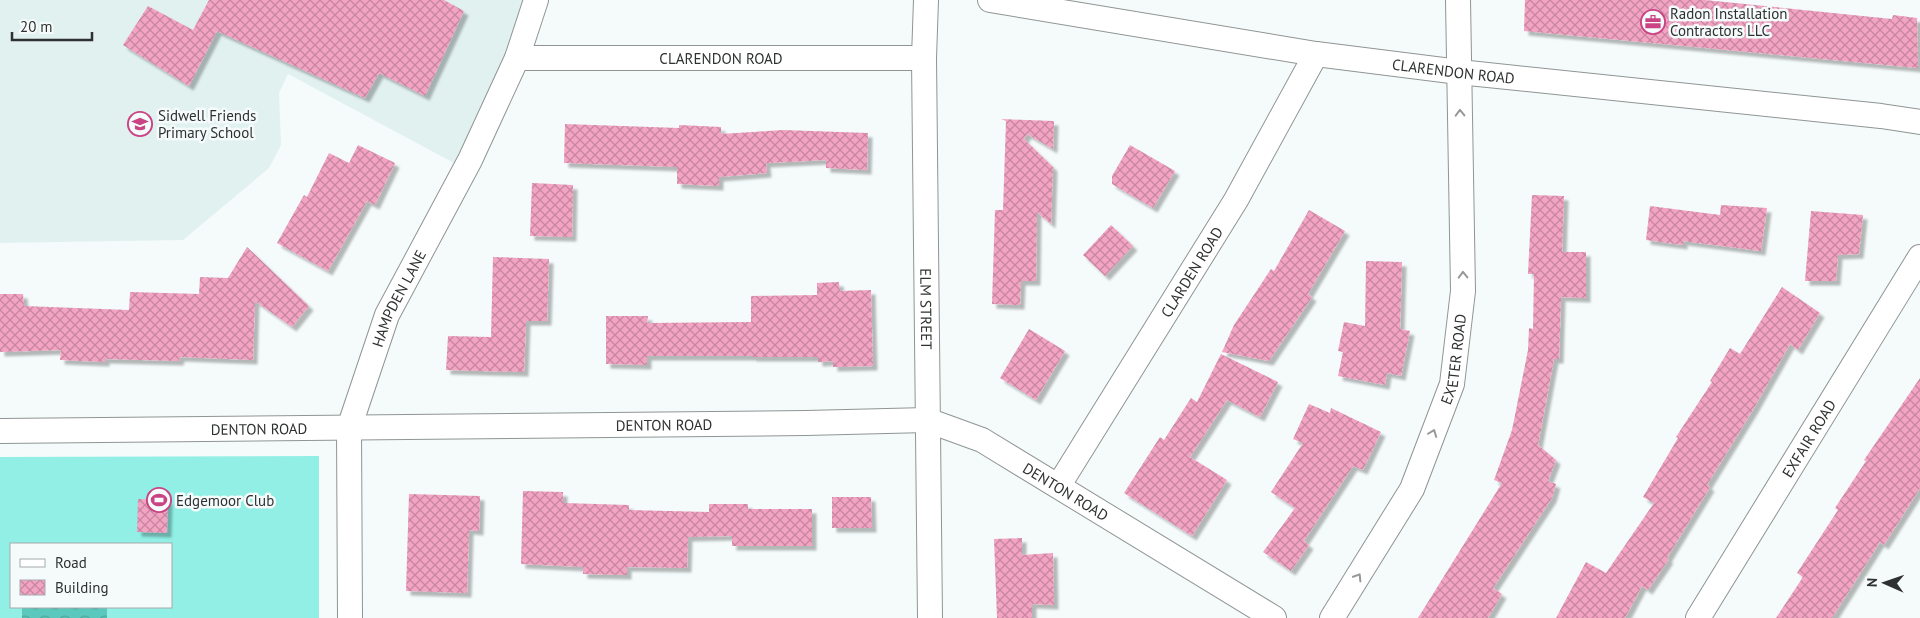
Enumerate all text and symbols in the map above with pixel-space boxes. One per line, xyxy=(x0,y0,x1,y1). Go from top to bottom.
place label: Radon Installation Contractors LLC xyxy=(1670,4,1788,40)
office icon: Radon Installation Contractors LLC xyxy=(1640,9,1666,35)
scale bar xyxy=(12,10,92,42)
text: 20 m xyxy=(20,17,53,36)
street label: CLARENDON ROAD xyxy=(659,49,783,68)
street label: CLARENDON ROAD xyxy=(1391,54,1516,87)
place label: Sidwell Friends Primary School xyxy=(158,106,256,142)
one-way arrow xyxy=(1455,108,1465,116)
school or university icon: Sidwell Friends Primary School xyxy=(127,111,153,137)
street label: CLARDEN ROAD xyxy=(1156,223,1227,320)
street label: HAMPDEN LANE xyxy=(367,246,430,349)
street label: ELM STREET xyxy=(917,268,937,350)
one-way arrow xyxy=(1458,271,1468,278)
street label: EXETER ROAD xyxy=(1436,313,1470,407)
street label: EXFAIR ROAD xyxy=(1777,396,1840,481)
street label: DENTON ROAD xyxy=(616,414,712,434)
street label: DENTON ROAD xyxy=(211,418,307,438)
one-way arrow xyxy=(1427,430,1437,438)
street label: DENTON ROAD xyxy=(1020,458,1112,525)
sports icon: Edgemoor Club xyxy=(146,487,172,513)
place label: Edgemoor Club xyxy=(176,491,274,510)
legend xyxy=(10,543,172,608)
text: Road xyxy=(55,553,87,572)
north arrow xyxy=(1860,558,1910,608)
one-way arrow xyxy=(1351,573,1361,582)
text: Building xyxy=(55,578,109,597)
text: N xyxy=(1863,578,1881,587)

